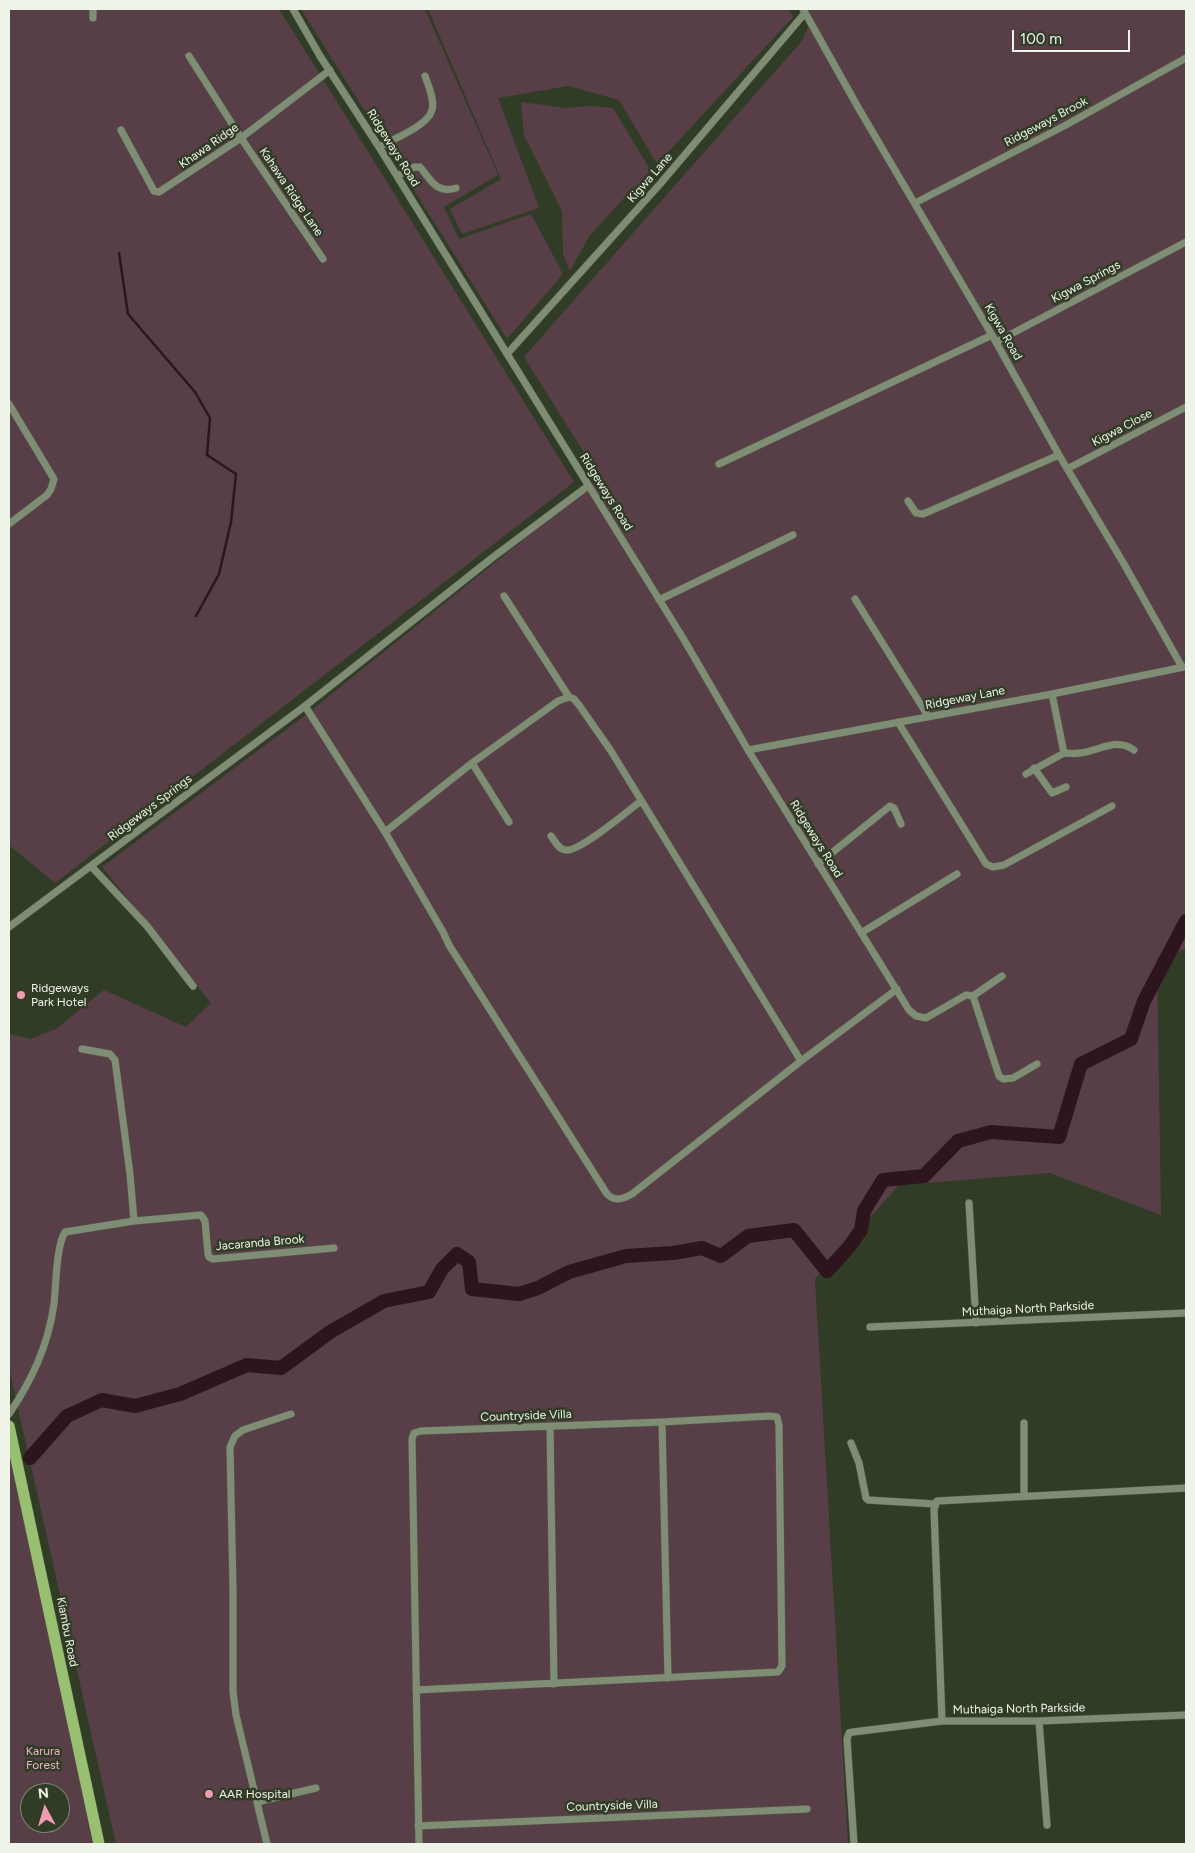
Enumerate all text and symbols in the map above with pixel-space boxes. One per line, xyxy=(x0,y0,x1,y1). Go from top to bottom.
scale bar xyxy=(1015,20,1132,52)
text: 100 m xyxy=(1020,30,1062,48)
street label: Ridgeways Brook xyxy=(1002,94,1090,150)
street label: Ridgeways Road xyxy=(363,107,423,189)
street label: Khawa Ridge xyxy=(176,120,242,172)
street label: Kahawa Ridge Lane xyxy=(256,145,326,239)
street label: Kigwa Lane xyxy=(625,150,675,206)
street label: Kigwa Springs xyxy=(1049,258,1123,306)
street label: Kigwa Road xyxy=(981,301,1025,363)
street label: Kigwa Close xyxy=(1090,406,1154,450)
street label: Ridgeways Road xyxy=(576,451,636,533)
street label: Ridgeway Lane xyxy=(924,683,1006,713)
street label: Ridgeways Springs xyxy=(105,772,195,844)
street label: Ridgeways Road xyxy=(786,798,846,880)
place label: Ridgeways Park Hotel xyxy=(31,981,89,1009)
marker: Ridgeways Park Hotel xyxy=(15,989,27,1001)
street label: Jacaranda Brook xyxy=(215,1232,305,1254)
street label: Muthaiga North Parkside xyxy=(962,1298,1094,1320)
street label: Countryside Villa xyxy=(480,1407,572,1425)
street label: Kiambu Road xyxy=(53,1596,81,1668)
street label: Muthaiga North Parkside xyxy=(953,1701,1085,1717)
park label: Karura Forest xyxy=(26,1744,60,1772)
north arrow xyxy=(20,1783,70,1833)
text: N xyxy=(37,1785,50,1803)
place label: AAR Hospital xyxy=(219,1787,290,1801)
marker: AAR Hospital xyxy=(203,1788,215,1800)
street label: Countryside Villa xyxy=(566,1797,658,1815)

